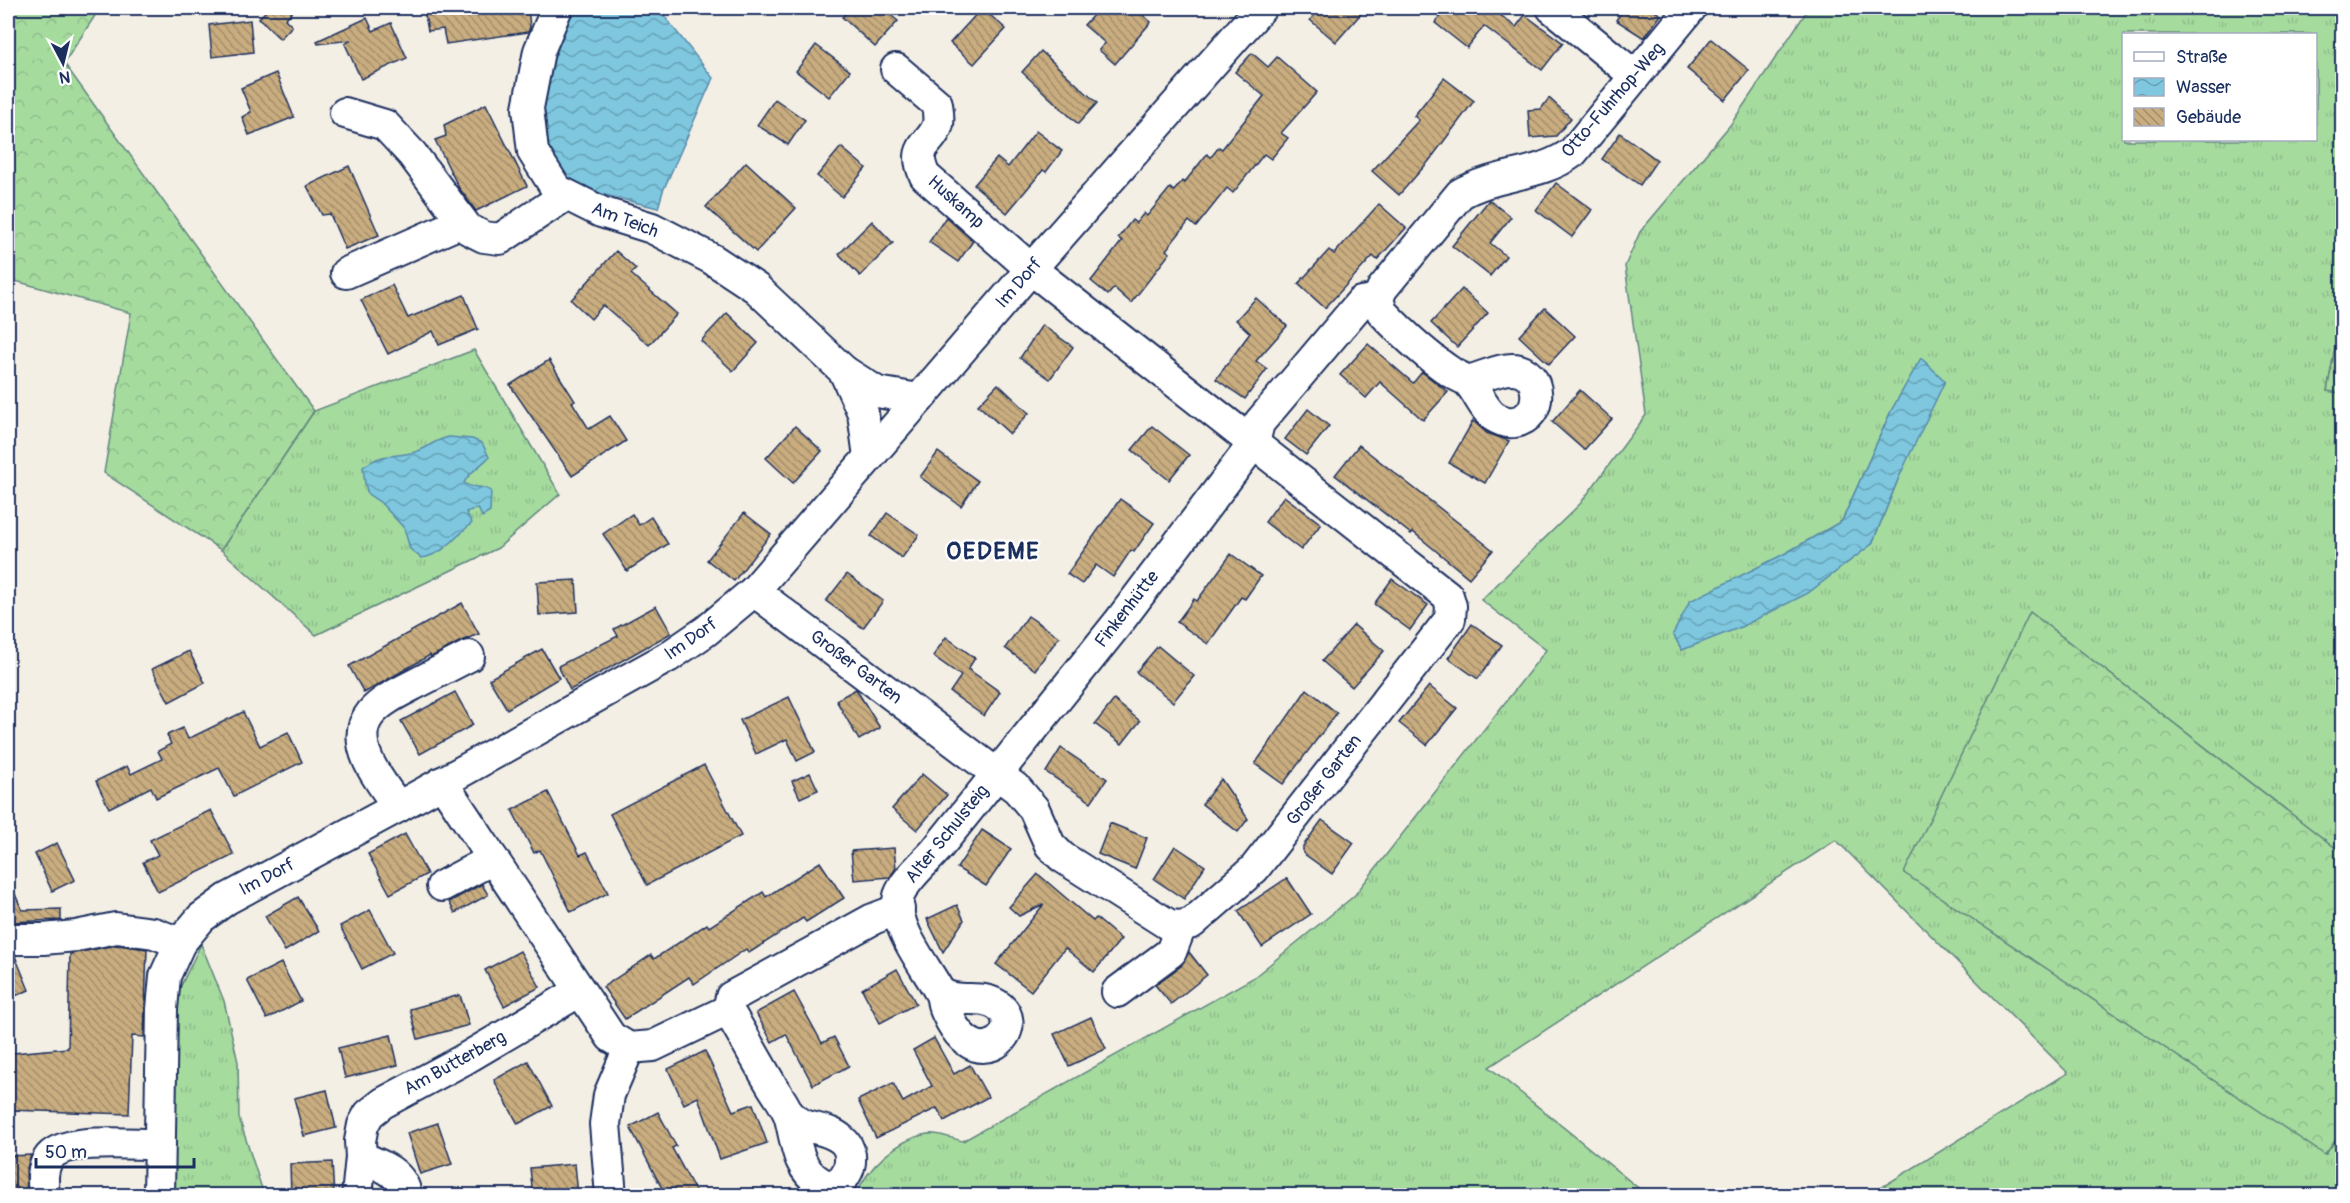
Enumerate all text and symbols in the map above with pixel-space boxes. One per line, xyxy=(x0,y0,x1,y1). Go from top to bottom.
north arrow xyxy=(33,33,93,93)
legend xyxy=(2122,33,2317,141)
street label: Otto-Fuhrhop-Weg xyxy=(1557,37,1669,163)
text: Straße xyxy=(2176,46,2227,69)
text: N xyxy=(58,66,71,88)
text: Wasser xyxy=(2176,76,2232,99)
text: Gebäude xyxy=(2176,106,2241,129)
street label: Huskamp xyxy=(923,170,989,234)
street label: Am Teich xyxy=(588,197,662,243)
street label: Im Dorf xyxy=(991,252,1048,313)
district label: OEDEME xyxy=(946,537,1040,566)
street label: Finkenhütte xyxy=(1090,566,1164,652)
street label: Im Dorf xyxy=(660,612,723,666)
street label: Großer Garten xyxy=(805,625,907,709)
street label: Großer Garten xyxy=(1281,730,1367,830)
street label: Alter Schulsteig xyxy=(900,780,994,888)
street label: Im Dorf xyxy=(235,853,299,901)
street label: Am Butterberg xyxy=(400,1025,510,1101)
scale bar xyxy=(36,1131,194,1169)
text: 50 m xyxy=(45,1141,87,1164)

